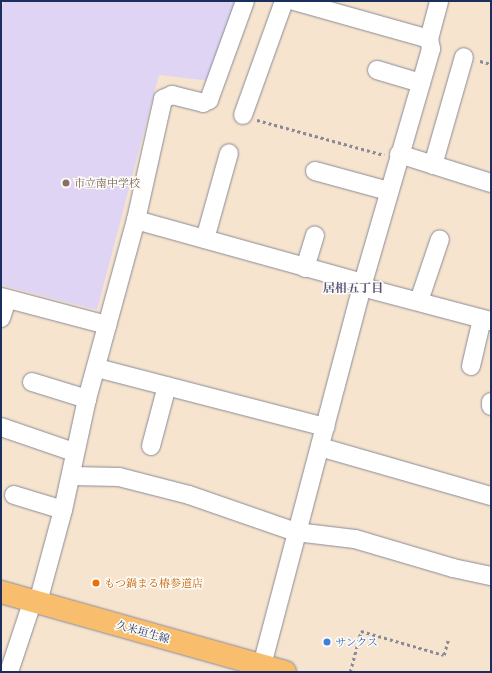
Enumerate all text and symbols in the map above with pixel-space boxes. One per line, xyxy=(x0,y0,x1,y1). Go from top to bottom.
place label: 市立南中学校 xyxy=(74,176,140,190)
marker: 市立南中学校 xyxy=(61,178,71,188)
district label: 居相五丁目 xyxy=(323,281,383,295)
place label: もつ鍋まる椿参道店 xyxy=(104,576,203,590)
marker: もつ鍋まる椿参道店 xyxy=(91,578,101,588)
street label: 久米垣生線 xyxy=(115,618,171,646)
place label: サンクス xyxy=(335,635,379,649)
marker: サンクス xyxy=(322,637,332,647)

